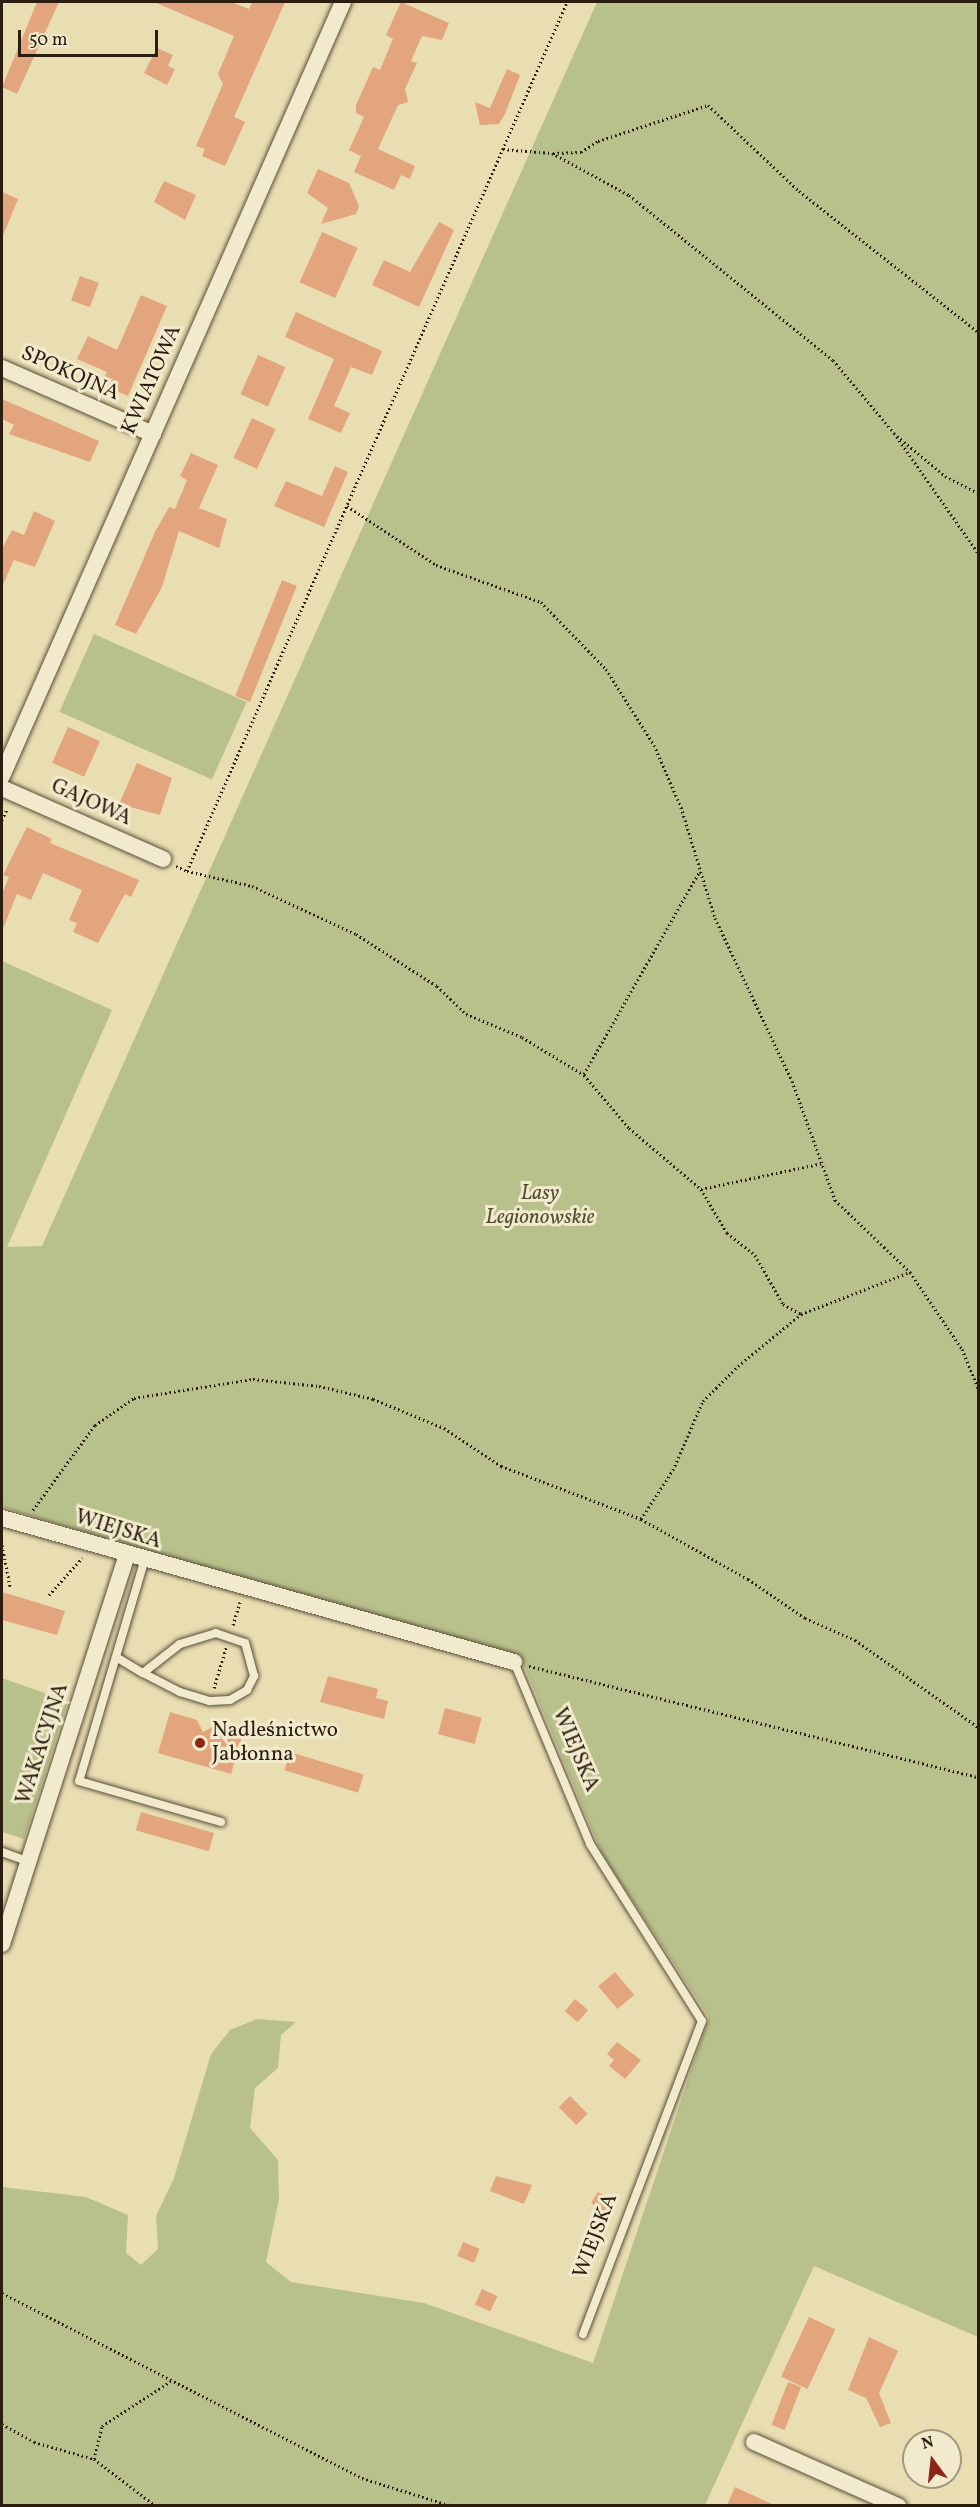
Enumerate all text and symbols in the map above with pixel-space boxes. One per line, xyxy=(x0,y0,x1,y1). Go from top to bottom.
scale bar xyxy=(21,18,160,56)
text: 50 m xyxy=(29,28,68,53)
street label: KWIATOWA xyxy=(117,321,187,439)
street label: SPOKOJNA xyxy=(17,341,123,407)
street label: GAJOWA xyxy=(47,774,135,832)
park label: Lasy Legionowskie xyxy=(486,1181,594,1231)
street label: WIEJSKA xyxy=(72,1505,164,1555)
street label: WAKACYJNA xyxy=(12,1680,74,1808)
street label: WIEJSKA xyxy=(546,1704,604,1796)
place label: Nadleśnictwo Jabłonna xyxy=(212,1718,338,1768)
marker: Nadleśnictwo Jabłonna xyxy=(193,1736,207,1750)
street label: WIEJSKA xyxy=(568,2190,624,2282)
north arrow xyxy=(902,2429,962,2489)
text: N xyxy=(919,2431,936,2456)

